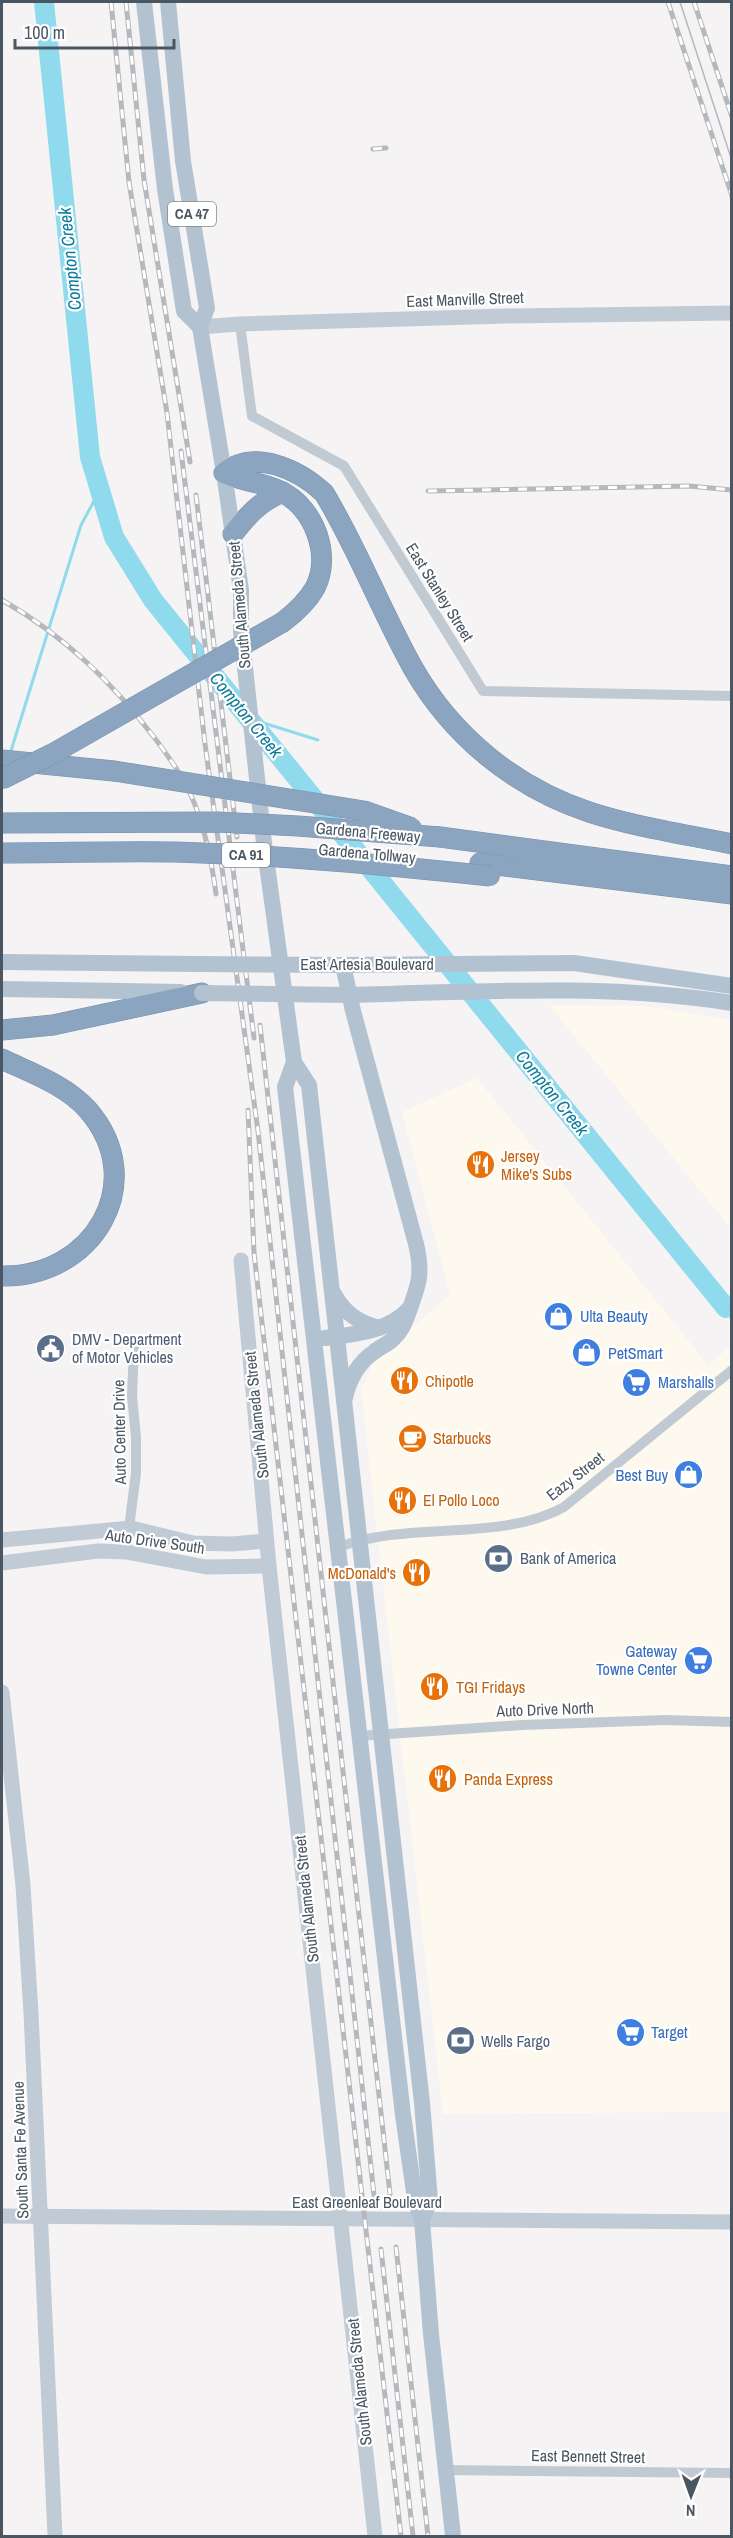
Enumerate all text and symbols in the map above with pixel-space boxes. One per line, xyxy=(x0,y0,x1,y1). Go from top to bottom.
scale bar xyxy=(15,12,174,50)
text: 100 m xyxy=(24,20,65,45)
road number: CA 47 xyxy=(168,202,216,226)
water label: Compton Creek xyxy=(52,206,87,312)
street label: East Manville Street xyxy=(406,286,524,312)
street label: East Stanley Street xyxy=(401,539,479,646)
street label: South Alameda Street xyxy=(222,540,256,670)
water label: Compton Creek xyxy=(204,667,289,763)
street label: Gardena Freeway xyxy=(315,816,422,848)
street label: Gardena Tollway xyxy=(317,838,417,868)
road number: CA 91 xyxy=(222,843,270,867)
street label: East Artesia Boulevard xyxy=(300,953,434,975)
water label: Compton Creek xyxy=(510,1045,595,1141)
place label: Jersey Mike's Subs xyxy=(501,1145,572,1185)
restaurant icon: Jersey Mike's Subs xyxy=(464,1149,496,1181)
shop icon: Ulta Beauty xyxy=(543,1300,575,1332)
place label: Ulta Beauty xyxy=(580,1305,648,1327)
place label: DMV - Department of Motor Vehicles xyxy=(72,1328,182,1368)
public building icon: DMV - Department of Motor Vehicles xyxy=(35,1332,67,1364)
shop icon: PetSmart xyxy=(571,1337,603,1369)
place label: PetSmart xyxy=(608,1342,663,1364)
street label: South Alameda Street xyxy=(238,1350,274,1480)
restaurant icon: Chipotle xyxy=(388,1365,420,1397)
supermarket icon: Marshalls xyxy=(621,1366,653,1398)
place label: Chipotle xyxy=(425,1370,474,1392)
place label: Marshalls xyxy=(658,1371,714,1393)
street label: Auto Center Drive xyxy=(107,1379,131,1486)
cafe icon: Starbucks xyxy=(396,1422,428,1454)
place label: Starbucks xyxy=(433,1427,491,1449)
street label: Eazy Street xyxy=(542,1446,609,1506)
shop icon: Best Buy xyxy=(673,1459,705,1491)
place label: Best Buy xyxy=(615,1464,668,1486)
restaurant icon: El Pollo Loco xyxy=(386,1484,418,1516)
place label: El Pollo Loco xyxy=(423,1489,500,1511)
street label: Auto Drive South xyxy=(103,1523,206,1559)
bank icon: Bank of America xyxy=(483,1542,515,1574)
place label: Bank of America xyxy=(520,1547,617,1569)
restaurant icon: McDonald's xyxy=(401,1557,433,1589)
place label: McDonald's xyxy=(328,1562,396,1584)
place label: Gateway Towne Center xyxy=(596,1640,678,1680)
supermarket icon: Gateway Towne Center xyxy=(682,1644,714,1676)
restaurant icon: TGI Fridays xyxy=(419,1671,451,1703)
place label: TGI Fridays xyxy=(456,1676,525,1698)
street label: Auto Drive North xyxy=(495,1696,594,1722)
restaurant icon: Panda Express xyxy=(427,1763,459,1795)
place label: Panda Express xyxy=(464,1768,553,1790)
street label: South Alameda Street xyxy=(288,1834,324,1964)
supermarket icon: Target xyxy=(614,2016,646,2048)
place label: Target xyxy=(651,2021,688,2043)
bank icon: Wells Fargo xyxy=(444,2025,476,2057)
place label: Wells Fargo xyxy=(481,2030,550,2052)
street label: South Santa Fe Avenue xyxy=(7,2081,33,2219)
street label: East Greenleaf Boulevard xyxy=(292,2191,442,2213)
street label: South Alameda Street xyxy=(341,2317,377,2447)
street label: East Bennett Street xyxy=(531,2444,645,2468)
north arrow xyxy=(661,2466,721,2526)
text: N xyxy=(686,2500,696,2522)

